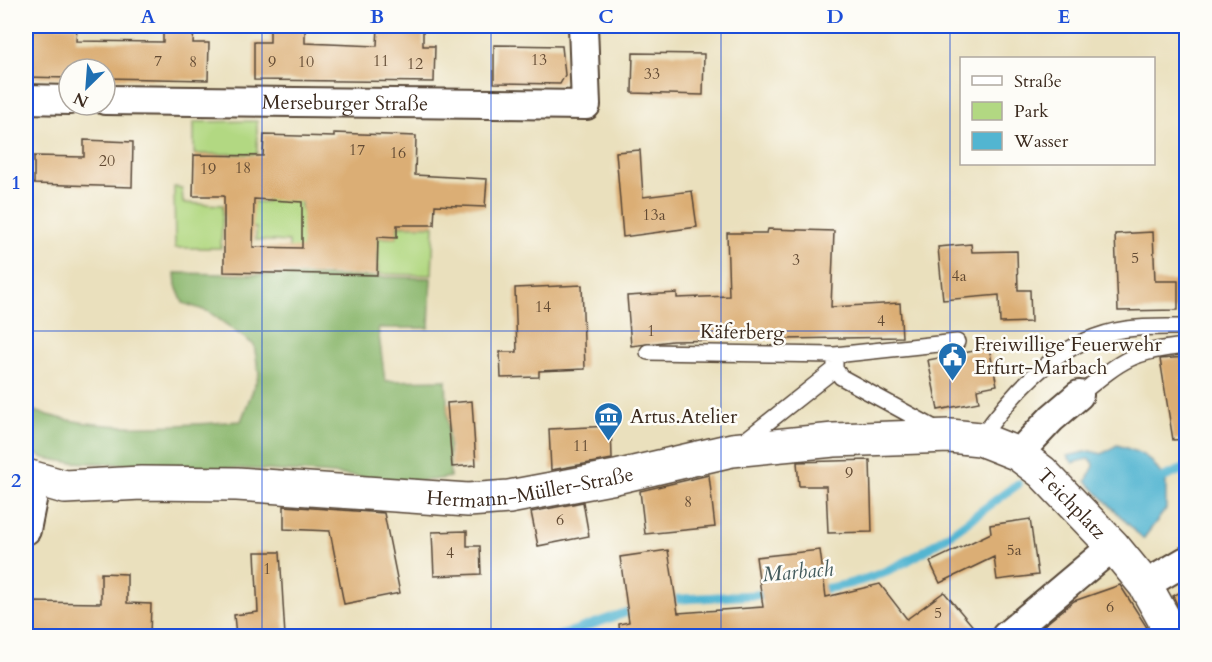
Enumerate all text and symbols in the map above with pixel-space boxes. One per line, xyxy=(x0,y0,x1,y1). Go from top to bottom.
text: A xyxy=(140,3,156,30)
text: B xyxy=(370,3,384,30)
text: C xyxy=(598,3,614,30)
text: D xyxy=(826,3,844,30)
text: E xyxy=(1058,3,1070,30)
house number: 13 xyxy=(531,49,547,71)
house number: 7 xyxy=(154,50,162,72)
house number: 11 xyxy=(373,50,389,72)
house number: 8 xyxy=(189,51,197,73)
house number: 9 xyxy=(268,51,276,73)
house number: 10 xyxy=(298,51,314,73)
house number: 12 xyxy=(407,53,423,75)
north arrow xyxy=(57,57,117,117)
legend xyxy=(960,57,1155,165)
house number: 33 xyxy=(644,63,660,85)
text: Straße xyxy=(1014,69,1062,94)
text: N xyxy=(70,87,92,113)
street label: Merseburger Straße xyxy=(262,88,428,117)
text: Park xyxy=(1014,99,1049,124)
text: Wasser xyxy=(1013,129,1069,154)
house number: 17 xyxy=(349,139,365,161)
house number: 16 xyxy=(390,142,406,164)
house number: 20 xyxy=(99,150,115,172)
house number: 18 xyxy=(235,157,251,179)
house number: 19 xyxy=(200,158,216,180)
text: 1 xyxy=(11,169,21,196)
house number: 13a xyxy=(642,204,666,226)
house number: 5 xyxy=(1131,247,1139,269)
house number: 3 xyxy=(792,249,800,271)
house number: 4a xyxy=(951,265,967,287)
house number: 14 xyxy=(535,296,551,318)
house number: 4 xyxy=(877,310,885,332)
street label: Käferberg xyxy=(700,318,785,346)
house number: 1 xyxy=(647,320,655,342)
place label: Freiwillige Feuerwehr Erfurt-Marbach xyxy=(974,331,1162,381)
public building icon: Freiwillige Feuerwehr Erfurt-Marbach xyxy=(937,340,969,382)
museum icon: Artus.Atelier xyxy=(593,400,625,442)
place label: Artus.Atelier xyxy=(630,403,738,430)
house number: 11 xyxy=(573,435,589,457)
street label: Hermann-Müller-Straße xyxy=(425,460,636,514)
house number: 9 xyxy=(845,462,853,484)
street label: Teichplatz xyxy=(1031,462,1113,545)
text: 2 xyxy=(11,467,21,494)
house number: 8 xyxy=(684,491,692,513)
house number: 6 xyxy=(556,509,564,531)
house number: 5a xyxy=(1006,539,1022,561)
house number: 4 xyxy=(446,542,454,564)
water label: Marbach xyxy=(761,554,835,590)
house number: 1 xyxy=(263,558,271,580)
house number: 6 xyxy=(1106,596,1114,618)
house number: 5 xyxy=(934,602,942,624)

